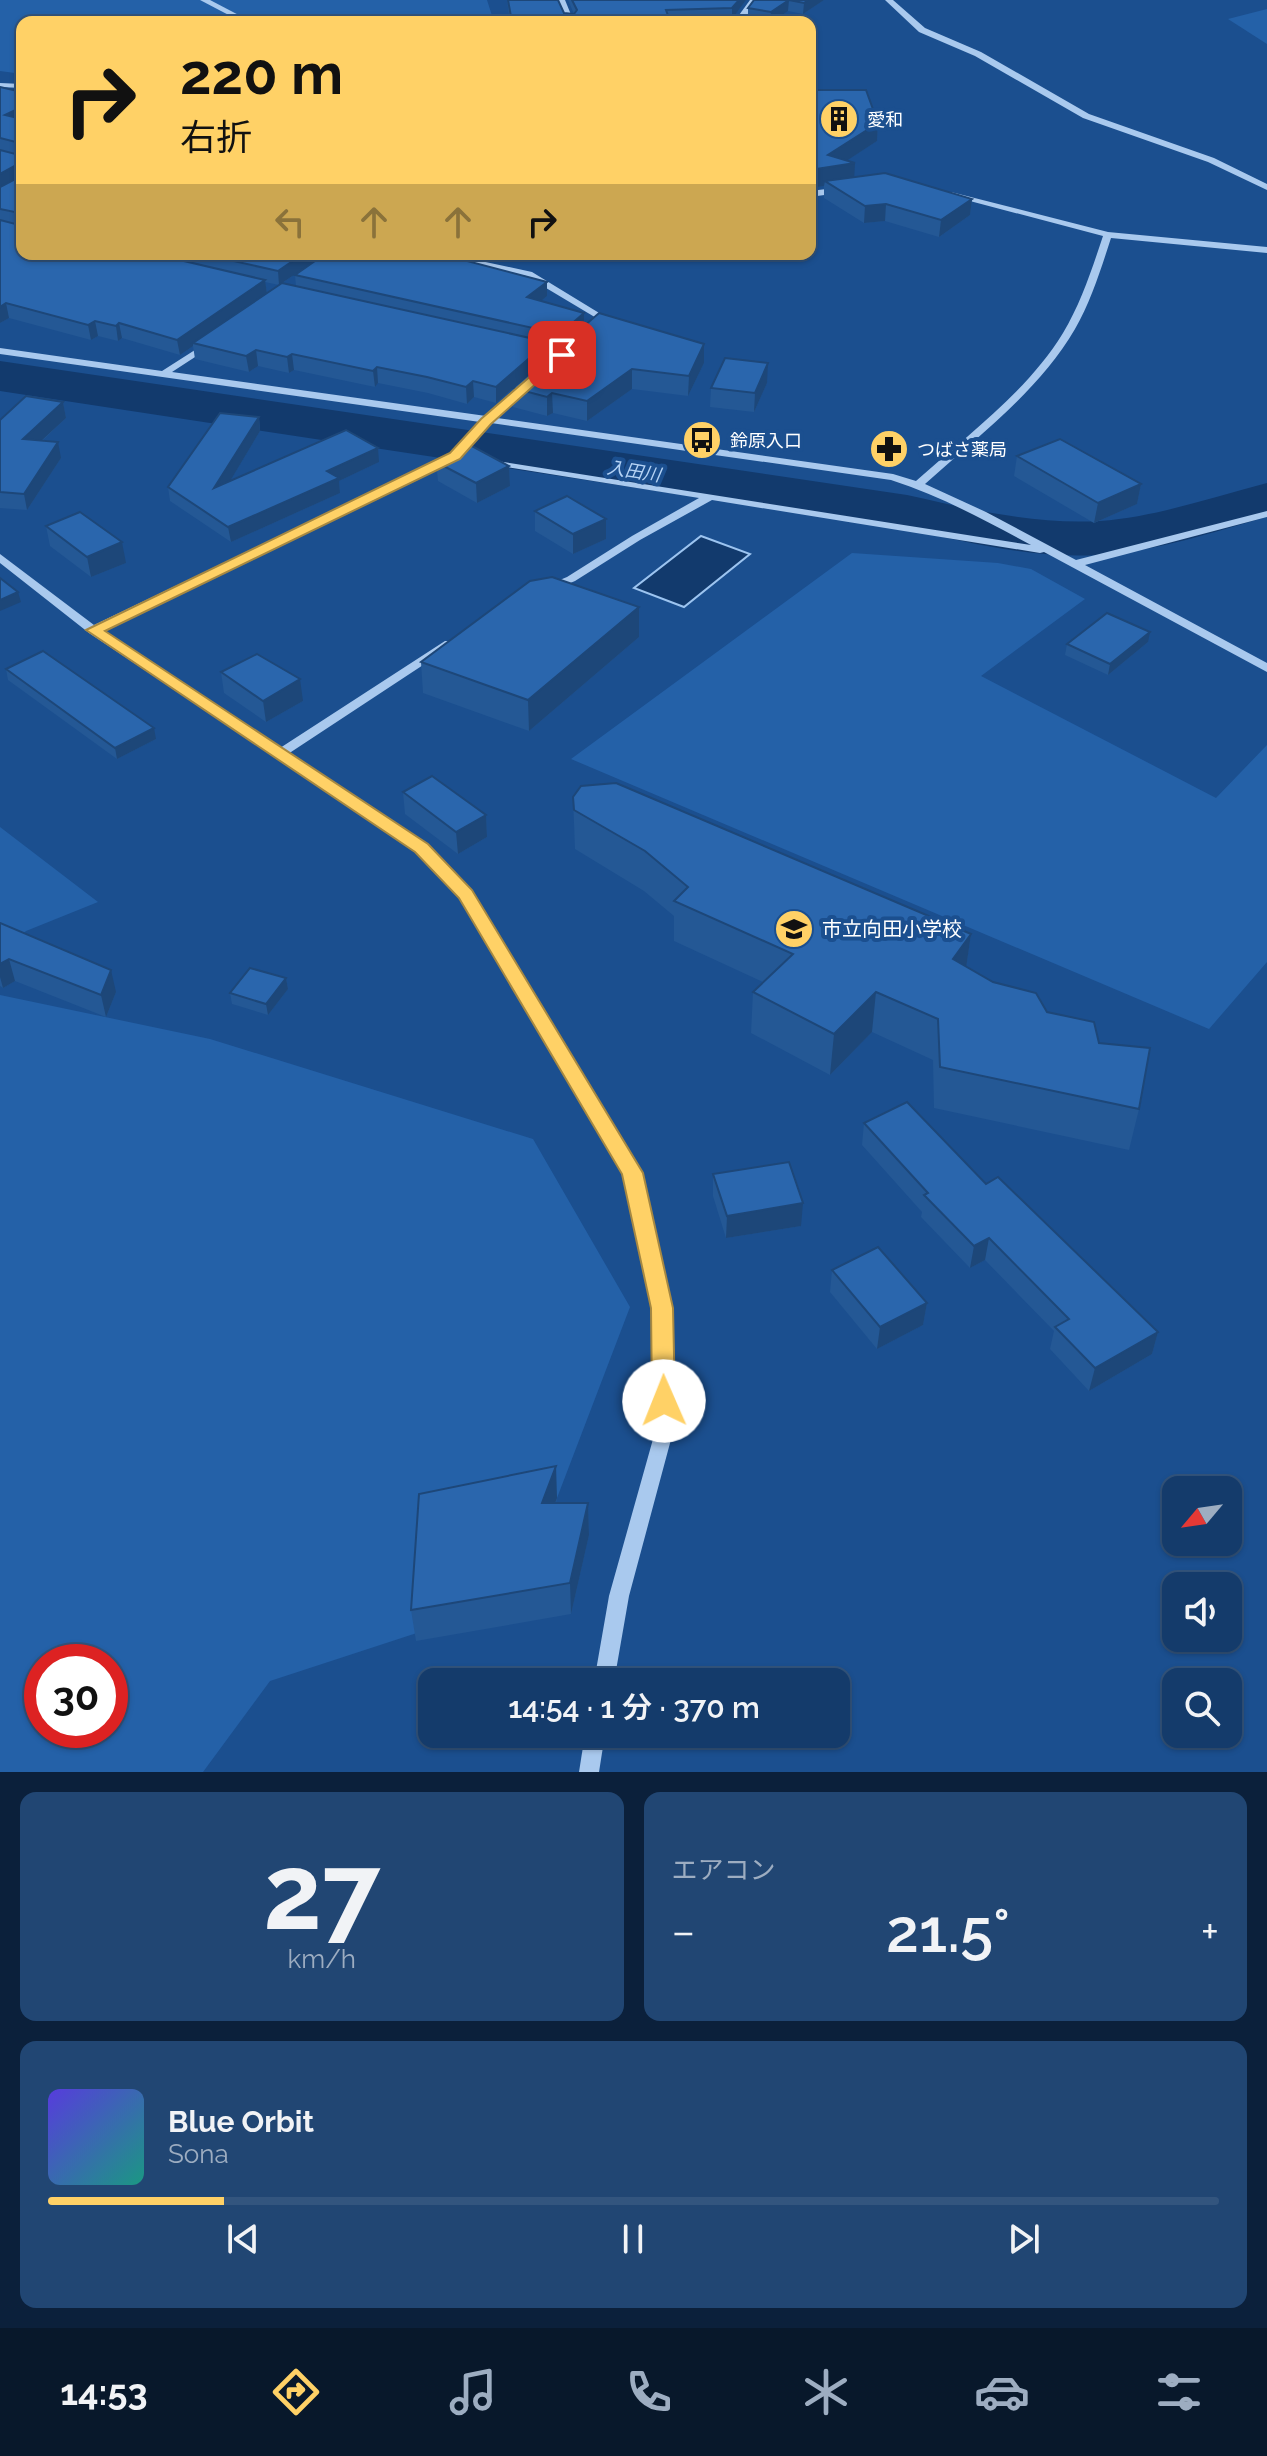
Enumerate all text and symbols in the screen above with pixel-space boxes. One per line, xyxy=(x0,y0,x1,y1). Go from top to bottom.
text: 220 m xyxy=(180,41,343,107)
icon: right xyxy=(48,48,152,152)
building icon: 愛和 xyxy=(818,98,860,140)
place label: 愛和 xyxy=(867,109,903,130)
text: 右折 xyxy=(180,116,252,158)
icon: left xyxy=(268,200,312,244)
icon: ahead xyxy=(352,200,396,244)
icon: ahead xyxy=(436,200,480,244)
icon: right xyxy=(520,200,564,244)
pin xyxy=(528,321,596,389)
icon: arrive xyxy=(540,333,584,377)
bus stop icon: 鈴原入口 xyxy=(681,419,723,461)
pharmacy icon: つばさ薬局 xyxy=(868,428,910,470)
place label: 鈴原入口 xyxy=(730,430,802,451)
place label: つばさ薬局 xyxy=(917,439,1007,460)
water label: 入田川 xyxy=(606,456,664,486)
school or university icon: 市立向田小学校 xyxy=(773,908,815,950)
place label: 市立向田小学校 xyxy=(822,917,962,941)
position arrow xyxy=(622,1359,706,1443)
north arrow xyxy=(1162,1476,1242,1556)
map controls xyxy=(1162,1476,1242,1748)
button: sound xyxy=(1162,1572,1242,1652)
speed limit sign: 30 xyxy=(24,1644,128,1748)
button: search xyxy=(1162,1668,1242,1748)
text: 14:54 · 1 分 · 370 m xyxy=(508,1690,760,1725)
text: 27 xyxy=(263,1831,380,1953)
text: エアコン xyxy=(672,1855,776,1885)
text: 21.5° xyxy=(886,1896,1010,1966)
text: − xyxy=(672,1906,695,1957)
text: + xyxy=(1201,1906,1219,1957)
text: km/h xyxy=(287,1944,356,1974)
text: Blue Orbit xyxy=(168,2104,314,2139)
text: Sona xyxy=(168,2139,229,2169)
icon: previous xyxy=(221,2217,265,2261)
icon: pause xyxy=(611,2217,655,2261)
icon: next xyxy=(1002,2217,1046,2261)
icon: directions xyxy=(268,2364,324,2420)
icon: music xyxy=(445,2364,501,2420)
icon: phone xyxy=(621,2364,677,2420)
icon: climate xyxy=(798,2364,854,2420)
icon: car xyxy=(974,2364,1030,2420)
icon: filters xyxy=(1151,2364,1207,2420)
text: 14:53 xyxy=(60,2371,148,2413)

